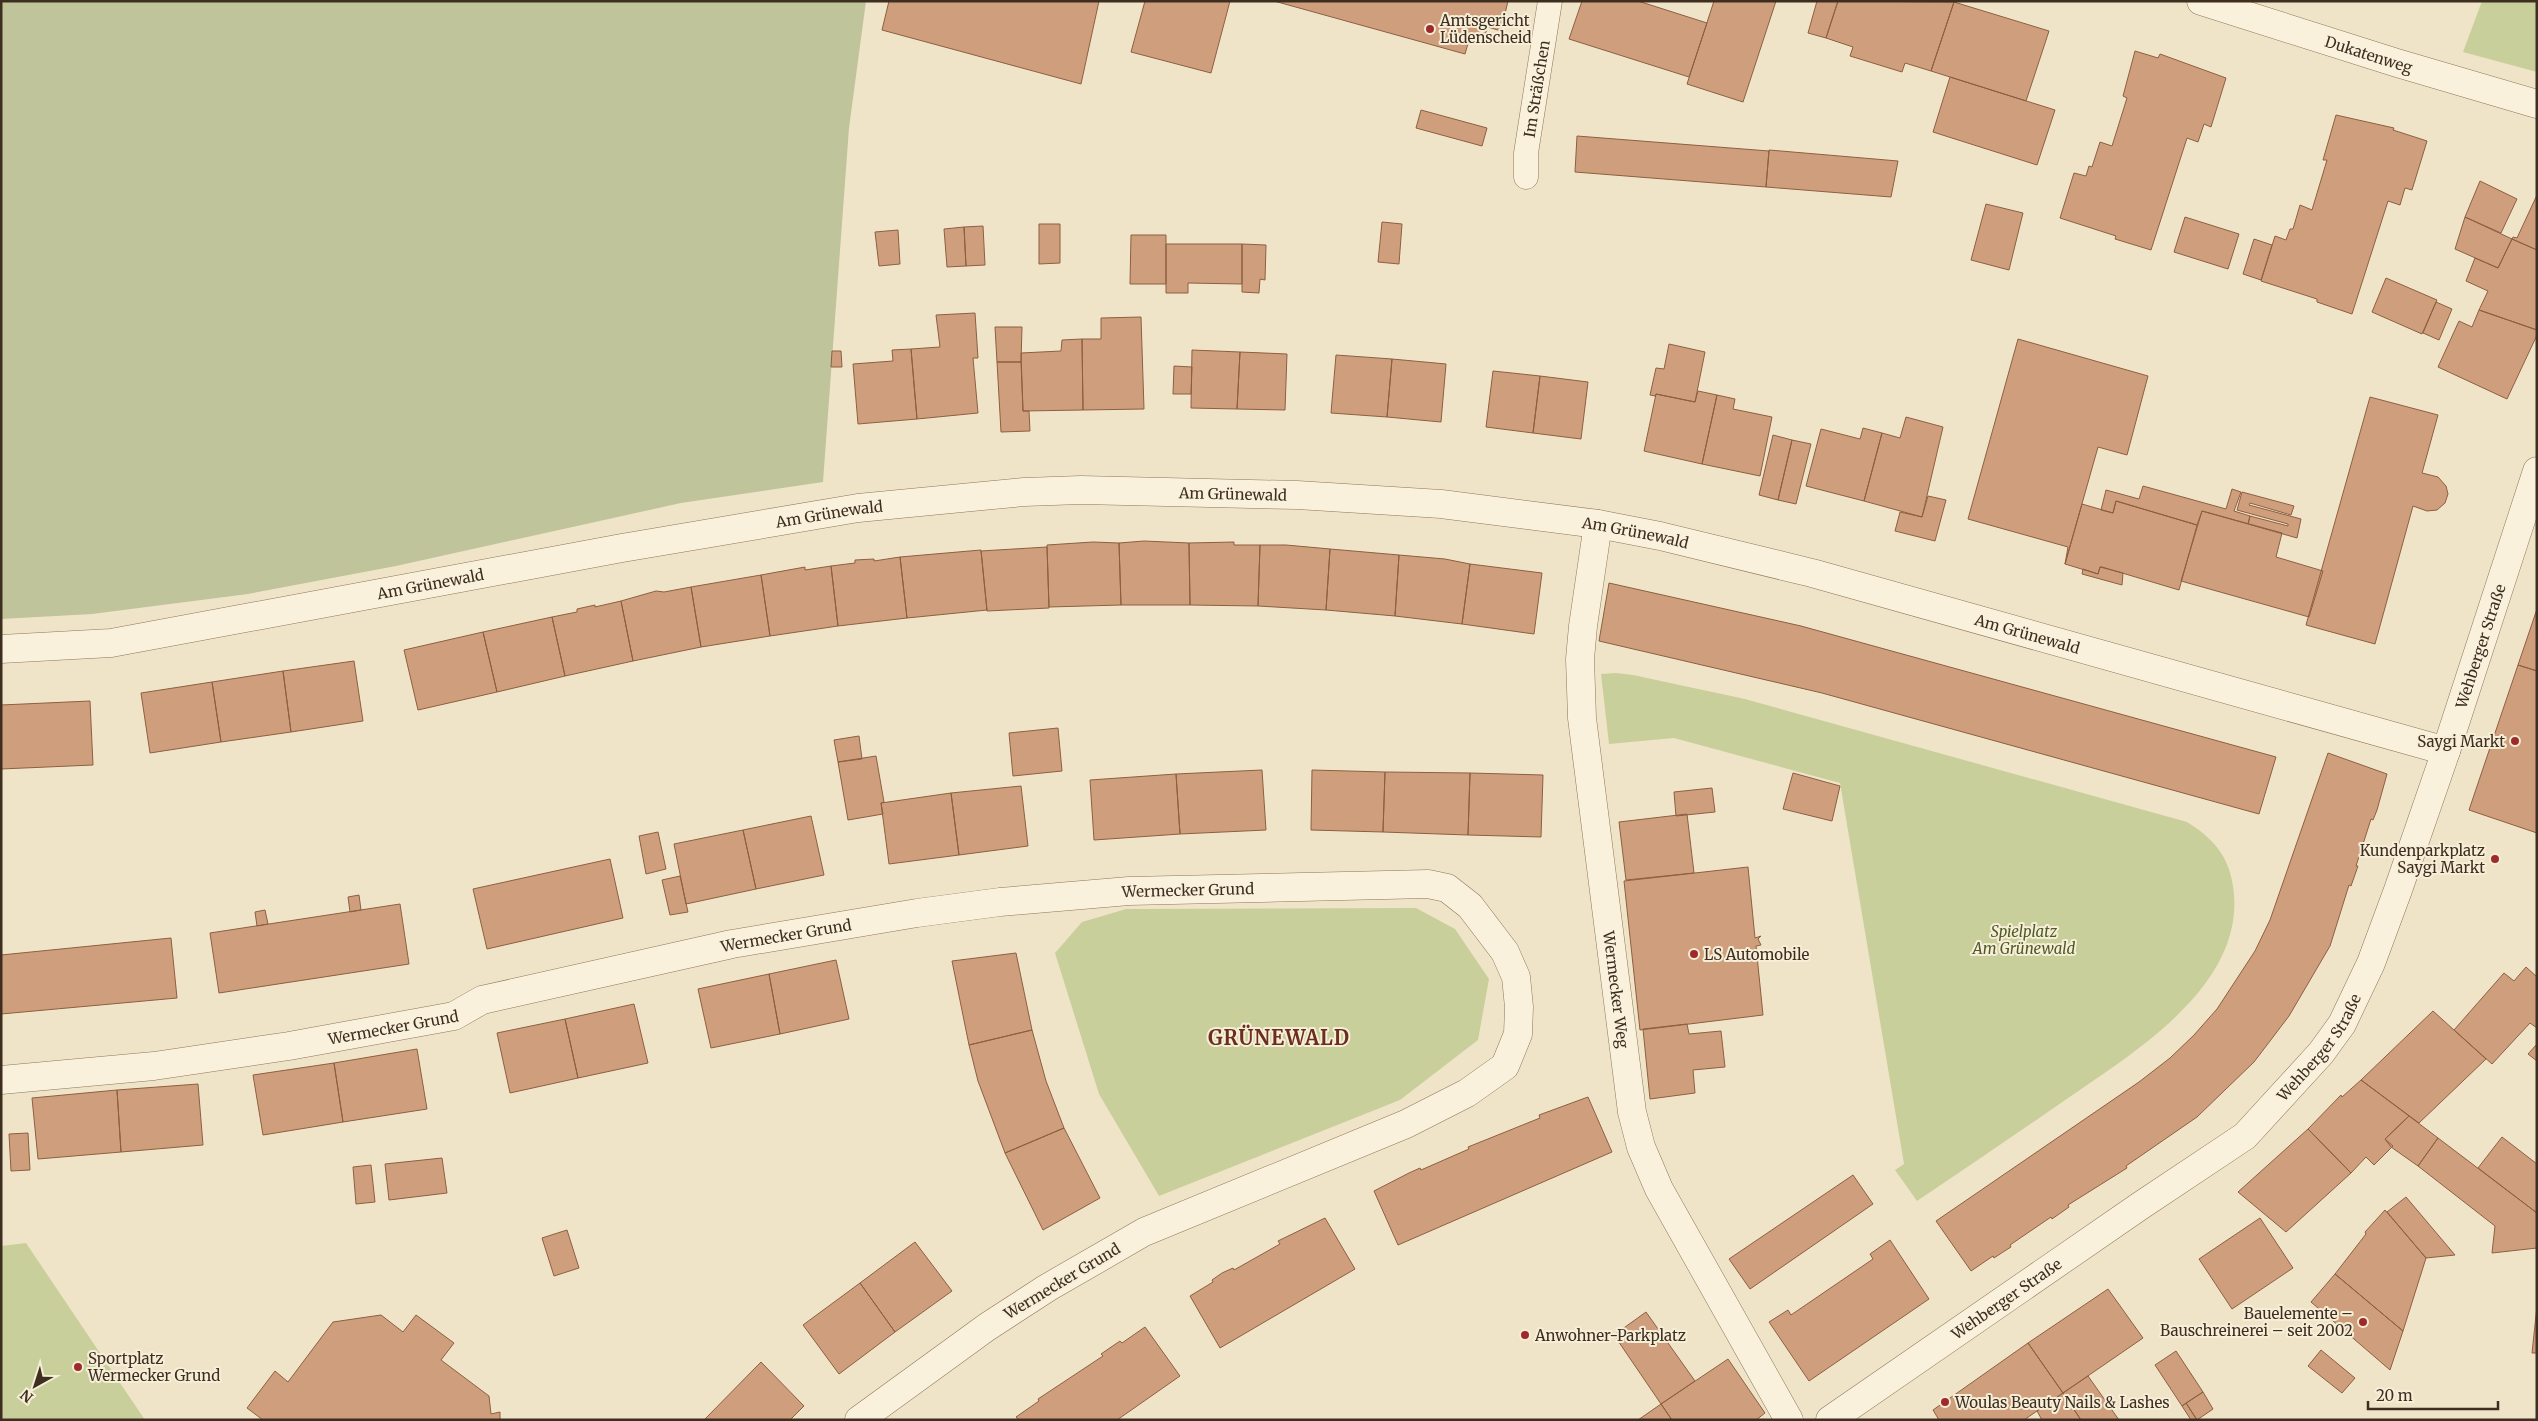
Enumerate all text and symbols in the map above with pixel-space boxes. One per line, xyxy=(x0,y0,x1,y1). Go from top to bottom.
place label: Amtsgericht Lüdenscheid xyxy=(1439,11,1532,47)
marker: Amtsgericht Lüdenscheid xyxy=(1424,23,1436,35)
street label: Dukatenweg xyxy=(2323,31,2415,77)
street label: Im Sträßchen xyxy=(1519,39,1553,139)
street label: Am Grünewald xyxy=(1178,483,1287,504)
street label: Am Grünewald xyxy=(773,496,884,531)
street label: Am Grünewald xyxy=(1580,512,1691,552)
street label: Am Grünewald xyxy=(374,564,485,603)
street label: Wehberger Straße xyxy=(2451,581,2509,712)
street label: Am Grünewald xyxy=(1972,609,2082,657)
place label: Saygi Markt xyxy=(2417,732,2505,751)
marker: Saygi Markt xyxy=(2509,735,2521,747)
place label: Kundenparkplatz Saygi Markt xyxy=(2360,841,2485,877)
marker: Kundenparkplatz Saygi Markt xyxy=(2489,853,2501,865)
street label: Wermecker Grund xyxy=(1120,879,1254,901)
street label: Wermecker Grund xyxy=(718,915,853,956)
park label: Spielplatz Am Grünewald xyxy=(1972,922,2075,958)
street label: Wermecker Weg xyxy=(1599,929,1633,1049)
place label: LS Automobile xyxy=(1704,945,1810,964)
marker: LS Automobile xyxy=(1688,948,1700,960)
street label: Wehberger Straße xyxy=(2272,990,2365,1105)
street label: Wermecker Grund xyxy=(325,1006,460,1048)
district label: GRÜNEWALD xyxy=(1208,1024,1350,1050)
street label: Wermecker Grund xyxy=(1000,1239,1124,1324)
street label: Wehberger Straße xyxy=(1947,1254,2065,1344)
place label: Bauelemente – Bauschreinerei – seit 2002 xyxy=(2160,1304,2353,1340)
marker: Bauelemente – Bauschreinerei – seit 2002 xyxy=(2357,1316,2369,1328)
place label: Anwohner-Parkplatz xyxy=(1534,1326,1686,1345)
marker: Anwohner-Parkplatz xyxy=(1519,1329,1531,1341)
place label: Sportplatz Wermecker Grund xyxy=(87,1349,220,1385)
north arrow xyxy=(10,1361,60,1411)
marker: Sportplatz Wermecker Grund xyxy=(72,1361,84,1373)
scale bar xyxy=(2368,1378,2498,1410)
text: N xyxy=(17,1386,37,1407)
text: 20 m xyxy=(2376,1386,2413,1405)
place label: Woulas Beauty Nails & Lashes xyxy=(1954,1393,2170,1412)
marker: Woulas Beauty Nails & Lashes xyxy=(1939,1396,1951,1408)

